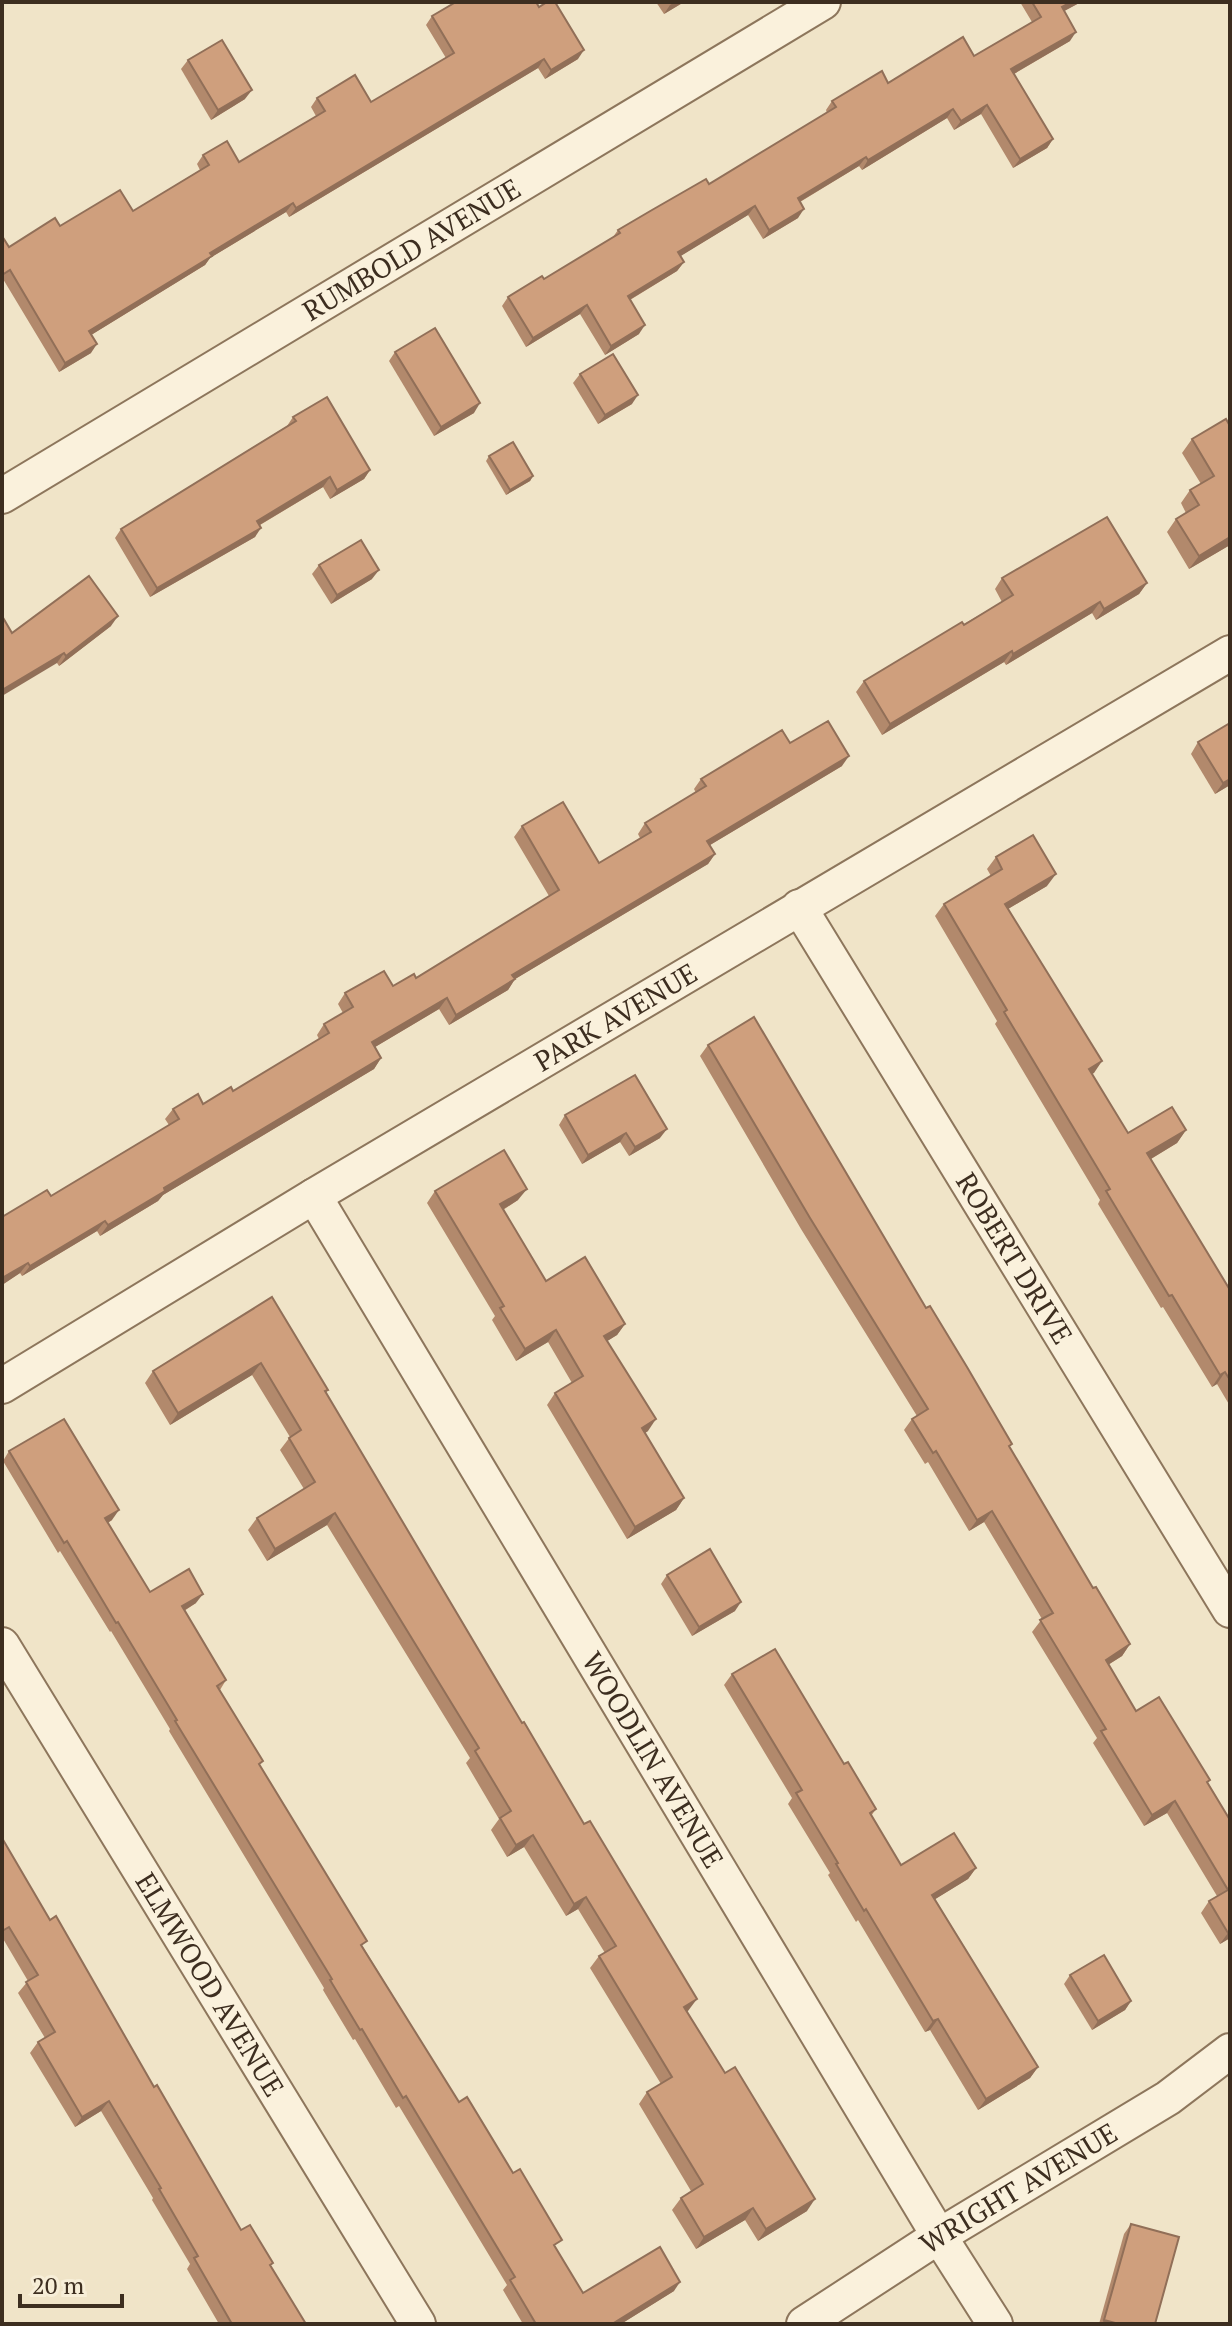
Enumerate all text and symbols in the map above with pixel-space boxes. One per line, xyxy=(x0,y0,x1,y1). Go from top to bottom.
street label: RUMBOLD AVENUE xyxy=(296,169,527,329)
street label: PARK AVENUE xyxy=(527,954,704,1079)
street label: ROBERT DRIVE xyxy=(948,1165,1081,1351)
street label: WOODLIN AVENUE xyxy=(574,1645,733,1875)
street label: ELMWOOD AVENUE xyxy=(128,1865,293,2103)
street label: WRIGHT AVENUE xyxy=(912,2114,1124,2262)
scale bar xyxy=(20,2258,122,2308)
text: 20 m xyxy=(32,2269,84,2301)

